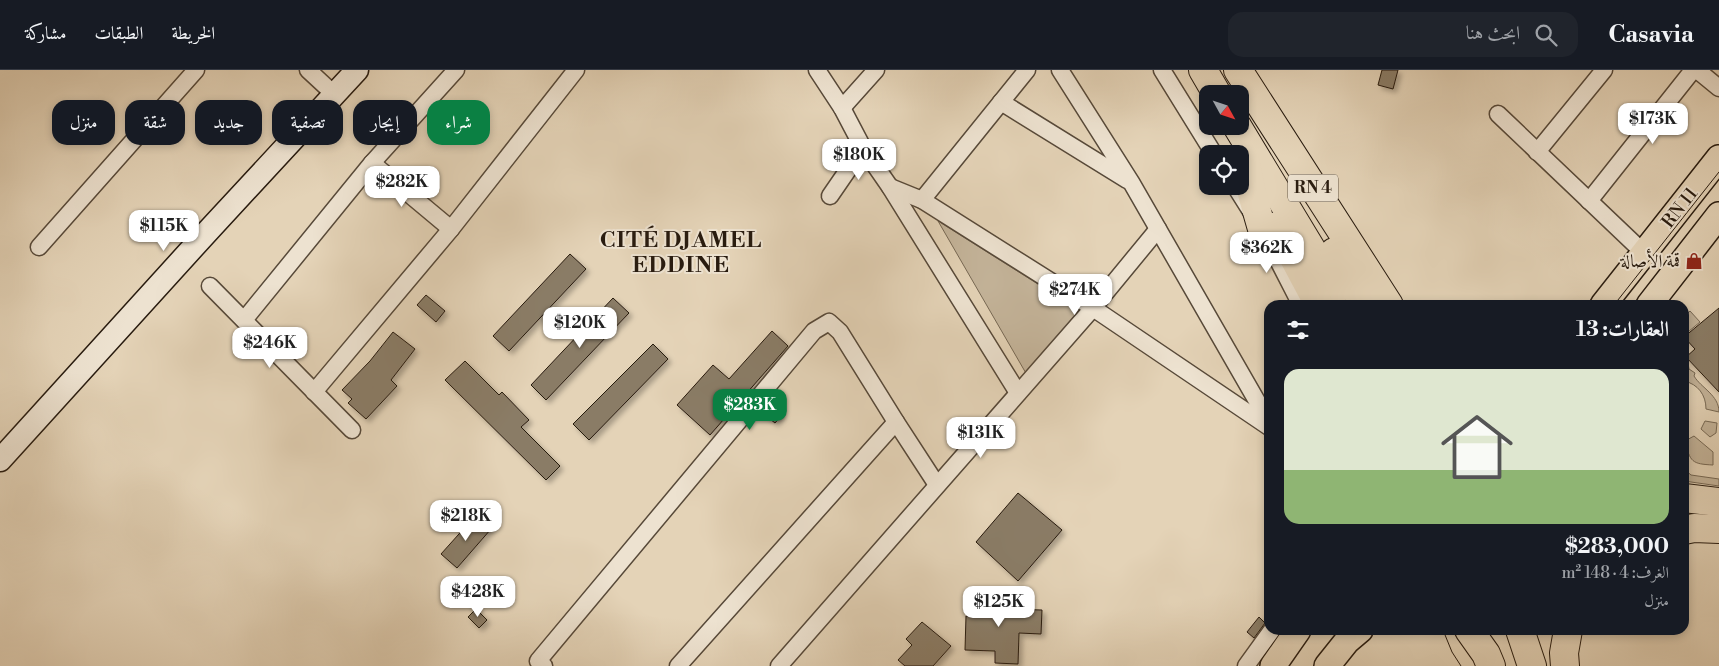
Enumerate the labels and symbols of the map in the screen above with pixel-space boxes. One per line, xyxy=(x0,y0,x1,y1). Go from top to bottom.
north arrow xyxy=(1199,85,1249,135)
pin: $173K xyxy=(1618,102,1688,145)
pin: $180K xyxy=(824,138,894,181)
pin: $282K xyxy=(367,166,437,208)
road number: RN 4 xyxy=(1288,175,1338,202)
street label: RN 11 xyxy=(1657,183,1703,233)
pin: $115K xyxy=(129,210,199,252)
district label: CITÉ DJAMEL EDDINE xyxy=(600,225,762,279)
pin: $362K xyxy=(1232,232,1302,274)
place label: قمة الأصالة xyxy=(1619,248,1680,273)
shop icon: قمة الأصالة xyxy=(1684,251,1704,271)
pin: $274K xyxy=(1040,274,1110,316)
pin: $120K xyxy=(545,306,615,349)
pin: $246K xyxy=(235,326,305,369)
pin: $283K xyxy=(715,388,785,431)
pin: $131K xyxy=(946,416,1016,459)
pin: $218K xyxy=(431,500,501,542)
pin: $428K xyxy=(443,576,513,618)
pin: $125K xyxy=(964,586,1034,628)

